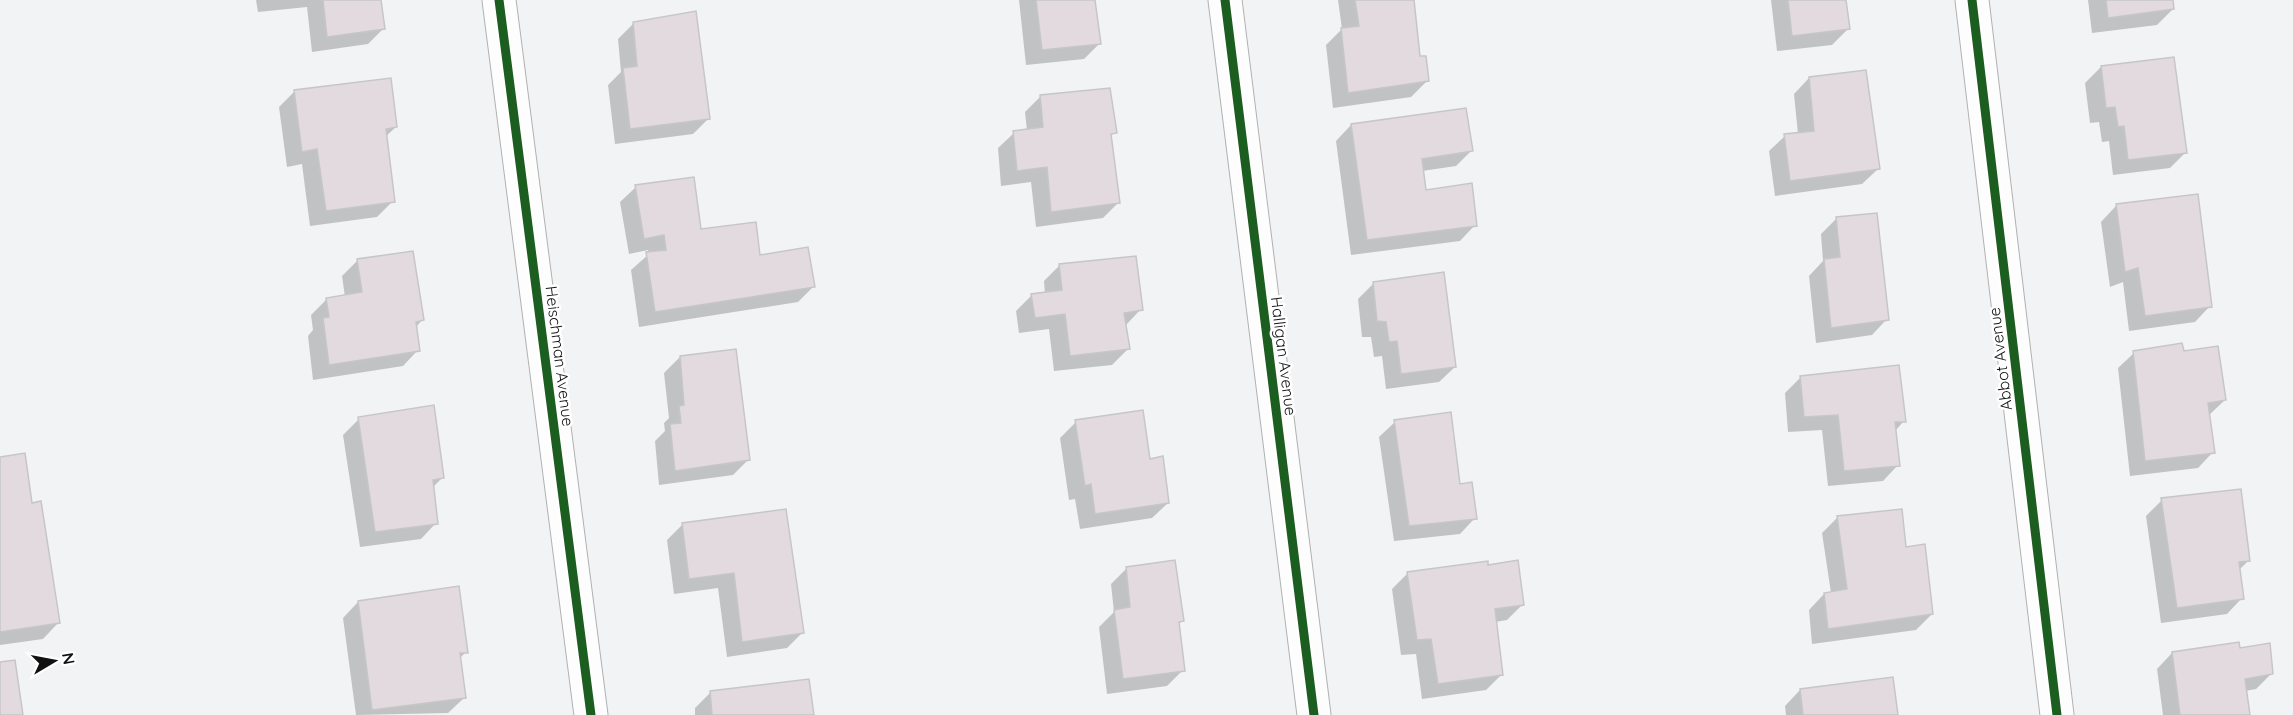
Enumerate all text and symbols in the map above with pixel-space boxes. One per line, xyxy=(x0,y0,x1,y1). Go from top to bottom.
street label: Heischman Avenue xyxy=(541,285,579,427)
street label: Halligan Avenue xyxy=(1267,295,1301,417)
street label: Abbot Avenue xyxy=(1984,306,2016,412)
north arrow xyxy=(24,631,84,691)
text: N xyxy=(58,651,80,666)

